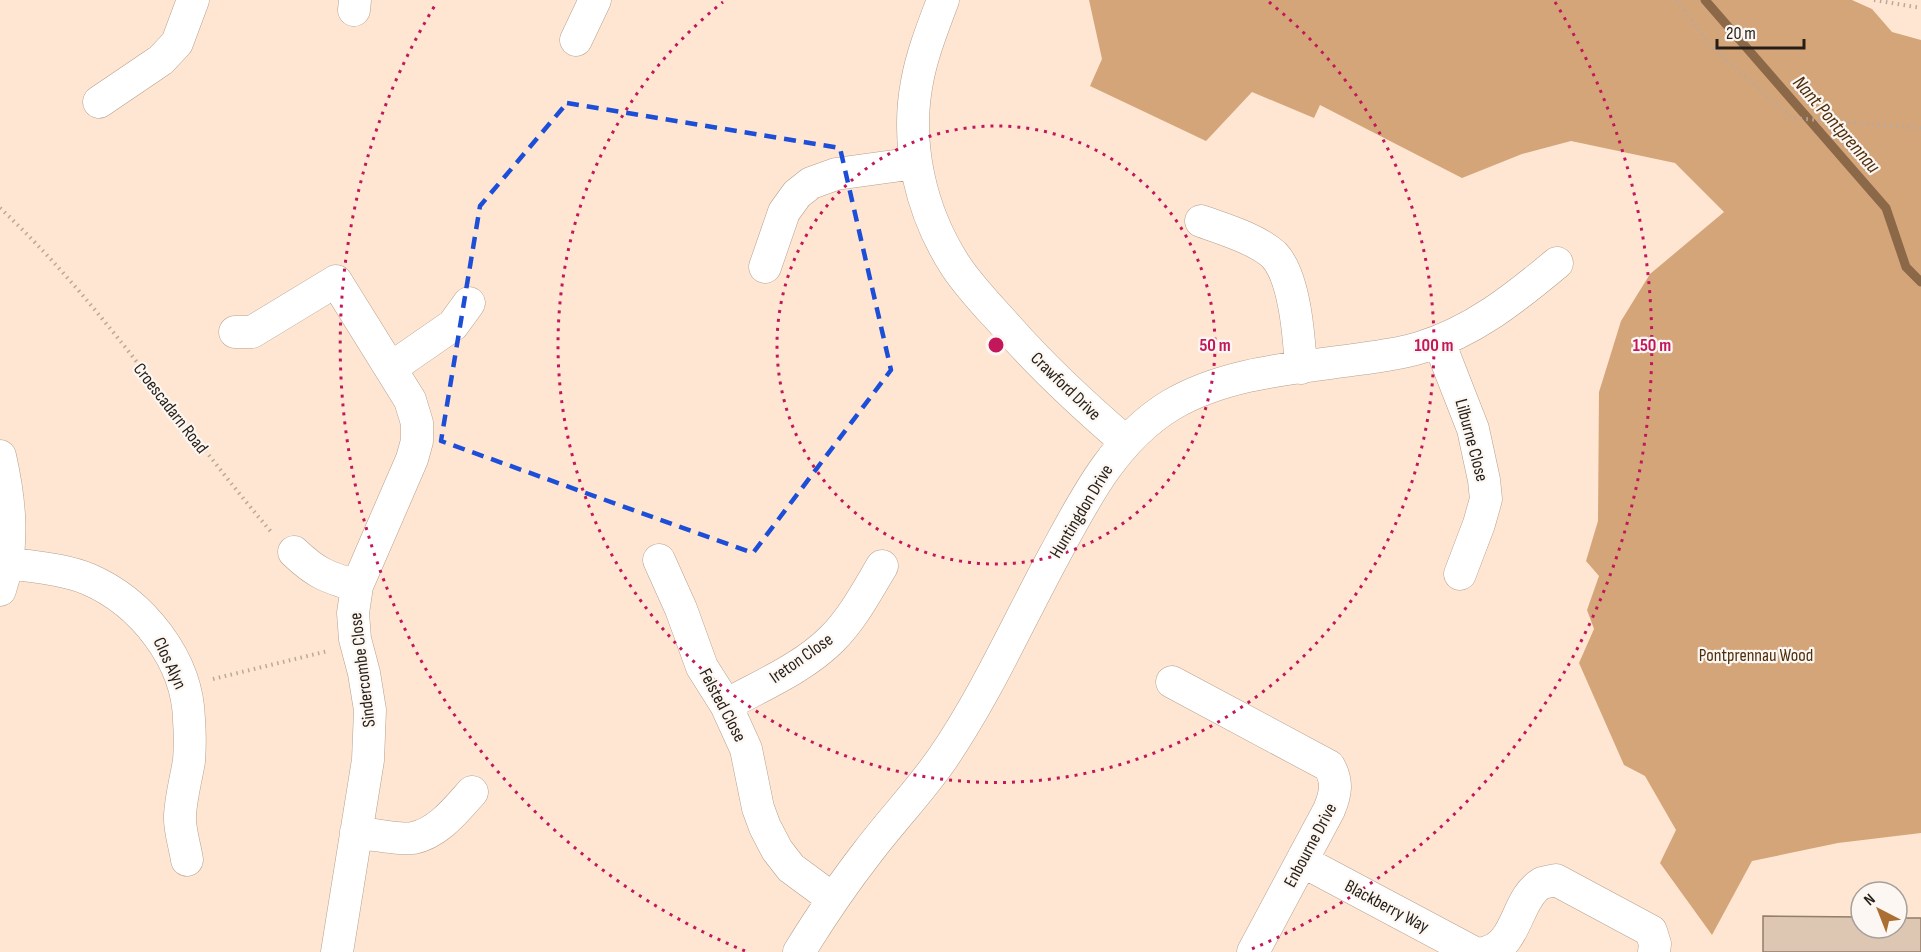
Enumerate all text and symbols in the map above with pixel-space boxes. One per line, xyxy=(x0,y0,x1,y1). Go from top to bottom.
scale bar xyxy=(1717,12,1804,50)
text: 20 m xyxy=(1726,23,1756,44)
water label: Nant Pontprennau xyxy=(1788,71,1885,179)
centre of rings xyxy=(986,335,1006,355)
text: 50 m xyxy=(1199,335,1231,356)
text: 100 m xyxy=(1415,335,1454,356)
text: 150 m xyxy=(1633,335,1671,356)
street label: Crawford Drive xyxy=(1026,348,1105,425)
street label: Croescadarn Road xyxy=(129,359,212,458)
street label: Lilburne Close xyxy=(1450,397,1493,484)
street label: Huntingdon Drive xyxy=(1045,461,1118,562)
street label: Sindercombe Close xyxy=(345,611,380,728)
street label: Ireton Close xyxy=(766,629,837,688)
street label: Clos Alyn xyxy=(148,634,191,692)
park label: Pontprennau Wood xyxy=(1699,645,1813,666)
street label: Felsted Close xyxy=(695,665,751,745)
street label: Enbourne Drive xyxy=(1280,800,1341,891)
street label: Blackberry Way xyxy=(1341,875,1433,937)
north arrow xyxy=(1849,880,1909,940)
text: N xyxy=(1860,890,1879,910)

